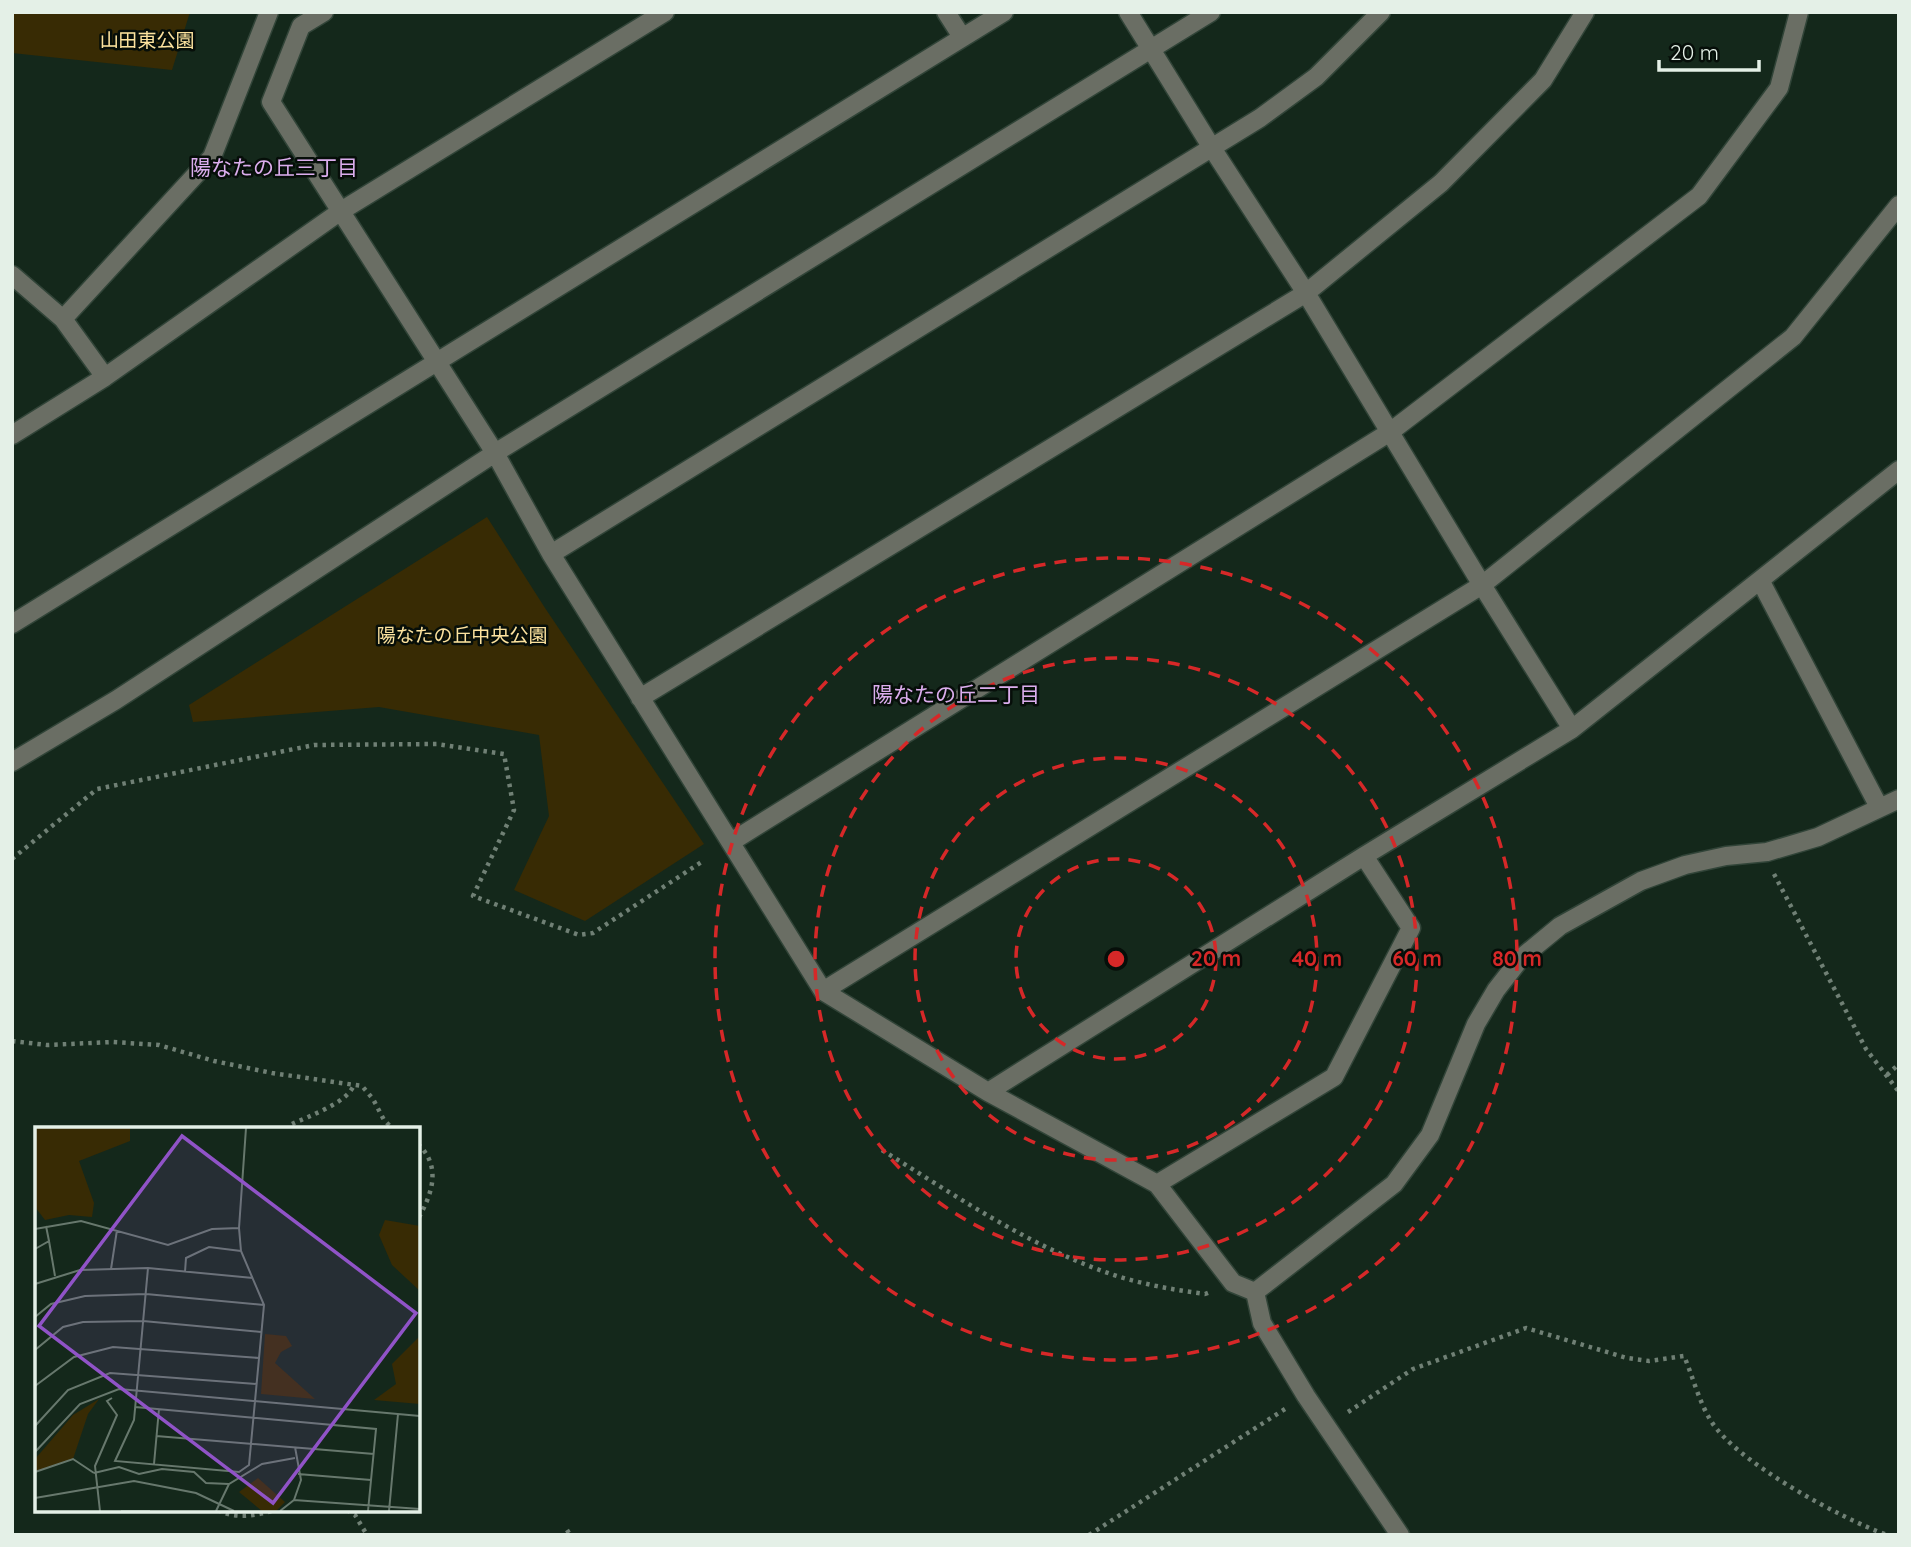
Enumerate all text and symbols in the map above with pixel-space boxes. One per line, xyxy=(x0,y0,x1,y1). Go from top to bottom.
park label: 山田東公園 xyxy=(99,28,195,52)
scale bar xyxy=(1659,28,1759,72)
text: 20 m xyxy=(1670,39,1719,65)
district label: 陽なたの丘三丁目 xyxy=(190,154,358,180)
park label: 陽なたの丘中央公園 xyxy=(376,623,548,647)
district label: 陽なたの丘二丁目 xyxy=(872,681,1040,707)
text: 20 m xyxy=(1191,945,1241,971)
text: 40 m xyxy=(1292,945,1342,971)
text: 60 m xyxy=(1392,945,1442,971)
text: 80 m xyxy=(1492,945,1542,971)
centre of rings xyxy=(1104,947,1128,971)
inset map xyxy=(35,1127,420,1512)

